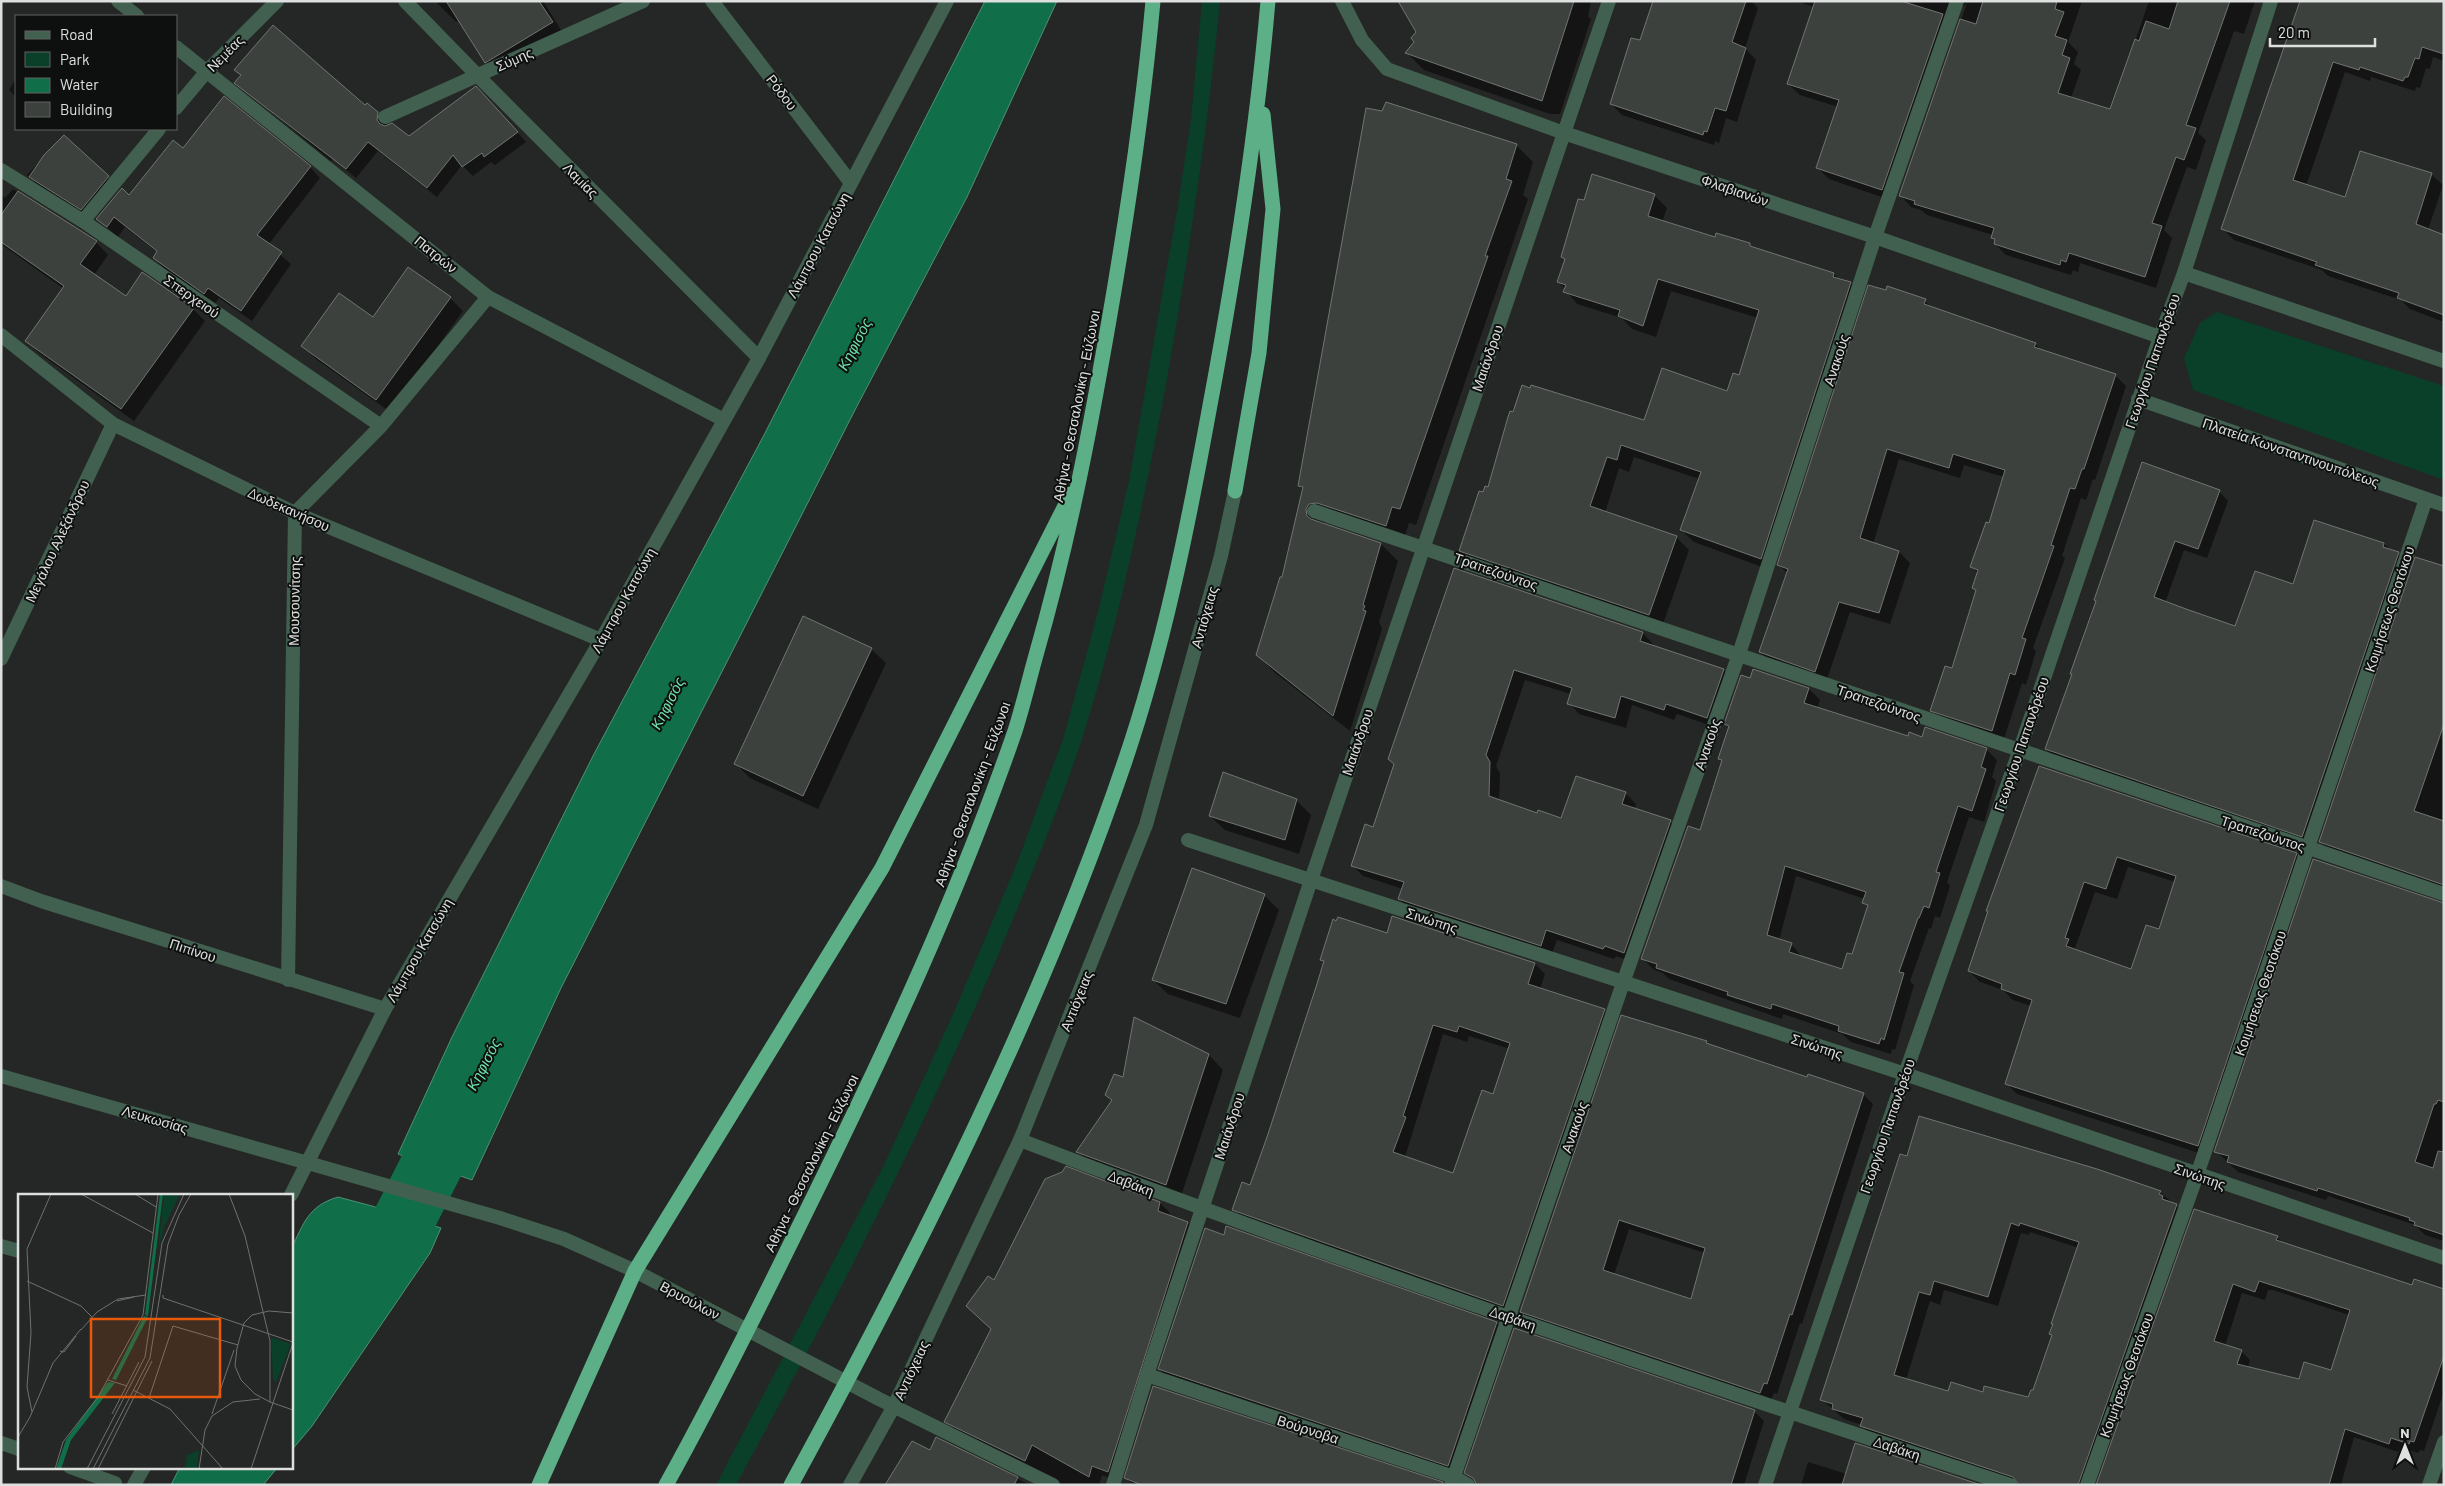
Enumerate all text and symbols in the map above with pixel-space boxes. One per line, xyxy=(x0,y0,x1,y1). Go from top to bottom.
legend xyxy=(15,15,178,130)
scale bar xyxy=(2270,15,2375,47)
text: 20 m xyxy=(2278,23,2310,41)
text: Road xyxy=(60,25,93,43)
street label: Νεμέας xyxy=(203,31,247,75)
street label: Σύμης xyxy=(493,43,535,75)
text: Park xyxy=(60,50,90,68)
street label: Ρόδου xyxy=(763,71,801,113)
text: Water xyxy=(60,75,99,93)
text: Building xyxy=(60,100,113,118)
street label: Λαμίας xyxy=(560,159,602,201)
street label: Φλαβιανών xyxy=(1699,171,1771,209)
street label: Λάμπρου Κατσώνη xyxy=(783,189,853,301)
street label: Πατρών xyxy=(411,232,461,276)
street label: Σπερχειού xyxy=(161,271,223,321)
street label: Γεωργίου Παπανδρέου xyxy=(2121,292,2183,430)
street label: Αθήνα - Θεσσαλονίκη - Εύζωνοι xyxy=(1049,309,1103,503)
water label: Κηφισός xyxy=(833,314,875,373)
street label: Μαιάνδρου xyxy=(1468,323,1506,393)
street label: Ανακούς xyxy=(1820,332,1852,388)
street label: Πλατεία Κωνσταντινουπόλεως xyxy=(2201,414,2382,490)
street label: Μεγάλου Αλεξάνδρου xyxy=(21,477,93,605)
street label: Δωδεκανήσου xyxy=(245,483,333,535)
street label: Κοιμήσεως Θεοτόκου xyxy=(2361,544,2417,674)
street label: Λάμπρου Κατσώνη xyxy=(587,545,659,655)
street label: Τραπεζούντος xyxy=(1452,549,1540,593)
street label: Μουσουνίτσης xyxy=(285,556,303,646)
street label: Αντιόχειας xyxy=(1187,584,1221,650)
water label: Κηφισός xyxy=(646,673,688,732)
street label: Γεωργίου Παπανδρέου xyxy=(1990,675,2052,813)
street label: Τραπεζούντος xyxy=(1835,681,1923,725)
street label: Αθήνα - Θεσσαλονίκη - Εύζωνοι xyxy=(931,699,1013,889)
street label: Μαιάνδρου xyxy=(1338,707,1376,777)
street label: Ανακούς xyxy=(1690,716,1724,772)
street label: Τραπεζούντος xyxy=(2219,811,2307,855)
street label: Λάμπρου Κατσώνη xyxy=(382,895,456,1005)
street label: Σινώπης xyxy=(1404,904,1460,936)
street label: Κοιμήσεως Θεοτόκου xyxy=(2231,928,2289,1058)
street label: Πιπίνου xyxy=(168,935,218,965)
street label: Αντιόχειας xyxy=(1056,968,1096,1034)
street label: Σινώπης xyxy=(1789,1030,1845,1062)
water label: Κηφισός xyxy=(462,1034,504,1093)
street label: Γεωργίου Παπανδρέου xyxy=(1856,1057,1918,1195)
street label: Αθήνα - Θεσσαλονίκη - Εύζωνοι xyxy=(761,1072,861,1254)
street label: Μαιάνδρου xyxy=(1210,1090,1248,1162)
street label: Ανακούς xyxy=(1557,1099,1591,1155)
street label: Λευκωσίας xyxy=(120,1102,190,1137)
street label: Σινώπης xyxy=(2172,1159,2228,1193)
street label: Δαβάκη xyxy=(1106,1166,1156,1200)
inset map xyxy=(18,1194,292,1468)
street label: Βρυούλων xyxy=(657,1277,723,1323)
street label: Δαβάκη xyxy=(1488,1302,1538,1334)
street label: Κοιμήσεως Θεοτόκου xyxy=(2096,1310,2156,1440)
street label: Αντιόχειας xyxy=(890,1337,932,1402)
street label: Βούρνοβα xyxy=(1275,1411,1341,1447)
north arrow xyxy=(2380,1421,2430,1471)
text: N xyxy=(2400,1424,2410,1441)
street label: Δαβάκη xyxy=(1872,1433,1922,1463)

